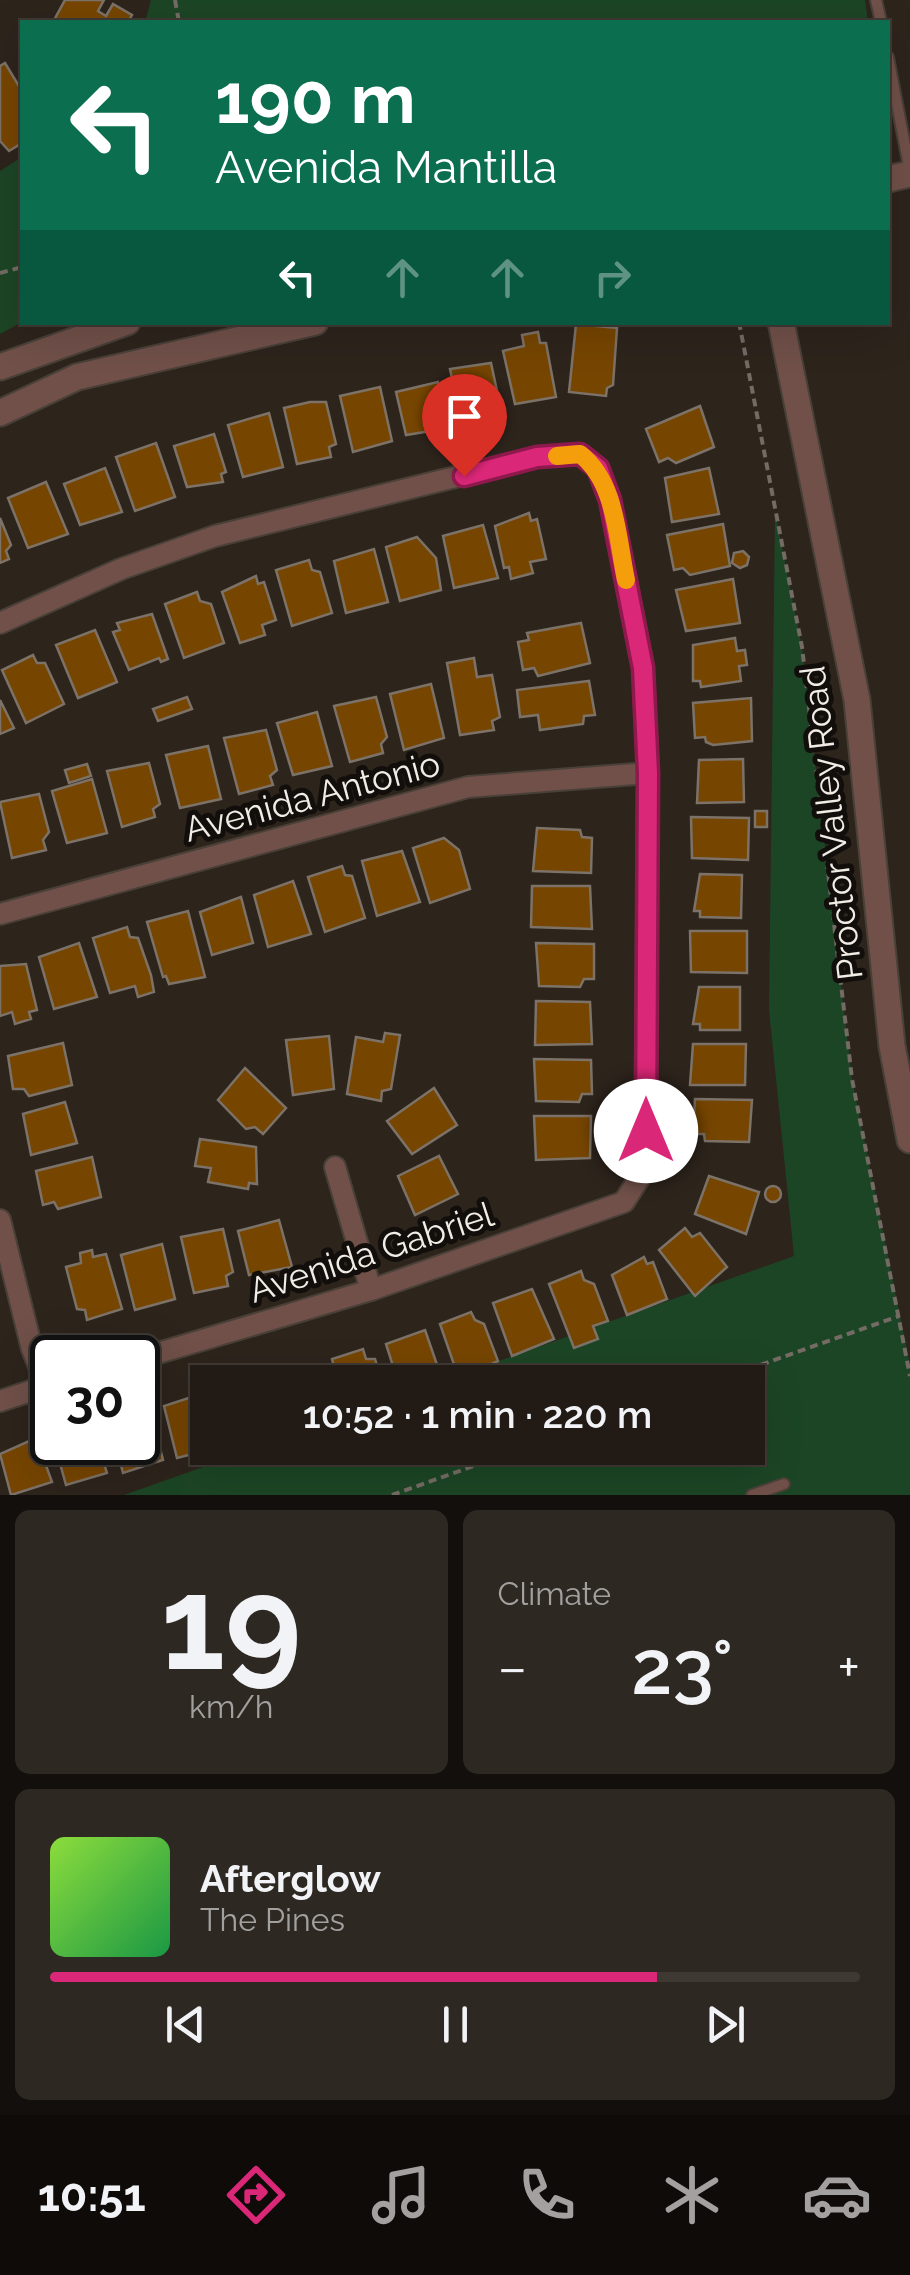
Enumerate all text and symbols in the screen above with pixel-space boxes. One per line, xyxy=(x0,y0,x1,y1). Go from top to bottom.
text: 190 m xyxy=(215,57,416,139)
icon: left xyxy=(50,60,180,190)
text: Avenida Mantilla xyxy=(215,141,557,194)
icon: left xyxy=(270,250,325,305)
icon: ahead xyxy=(375,250,430,305)
icon: ahead xyxy=(480,250,535,305)
icon: right xyxy=(585,250,640,305)
pin xyxy=(422,374,507,477)
icon: arrive xyxy=(437,389,492,444)
street label: Proctor Valley Road xyxy=(791,664,871,982)
street label: Avenida Antonio xyxy=(180,742,444,850)
position arrow xyxy=(594,1079,698,1183)
street label: Avenida Gabriel xyxy=(244,1193,499,1311)
speed limit sign: 30 xyxy=(30,1335,160,1465)
text: 10:52 · 1 min · 220 m xyxy=(303,1392,652,1437)
text: 19 xyxy=(161,1547,302,1699)
text: Climate xyxy=(498,1575,611,1612)
text: 23° xyxy=(631,1623,733,1712)
text: − xyxy=(498,1635,527,1700)
text: + xyxy=(837,1635,860,1700)
text: km/h xyxy=(189,1688,273,1725)
text: Afterglow xyxy=(200,1856,381,1901)
text: The Pines xyxy=(200,1901,345,1938)
icon: previous xyxy=(158,1997,213,2052)
icon: pause xyxy=(428,1997,483,2052)
icon: next xyxy=(698,1997,753,2052)
icon: directions xyxy=(221,2160,291,2230)
icon: music xyxy=(366,2160,436,2230)
icon: phone xyxy=(512,2160,582,2230)
icon: climate xyxy=(657,2160,727,2230)
icon: car xyxy=(802,2160,872,2230)
text: 10:51 xyxy=(38,2169,146,2222)

